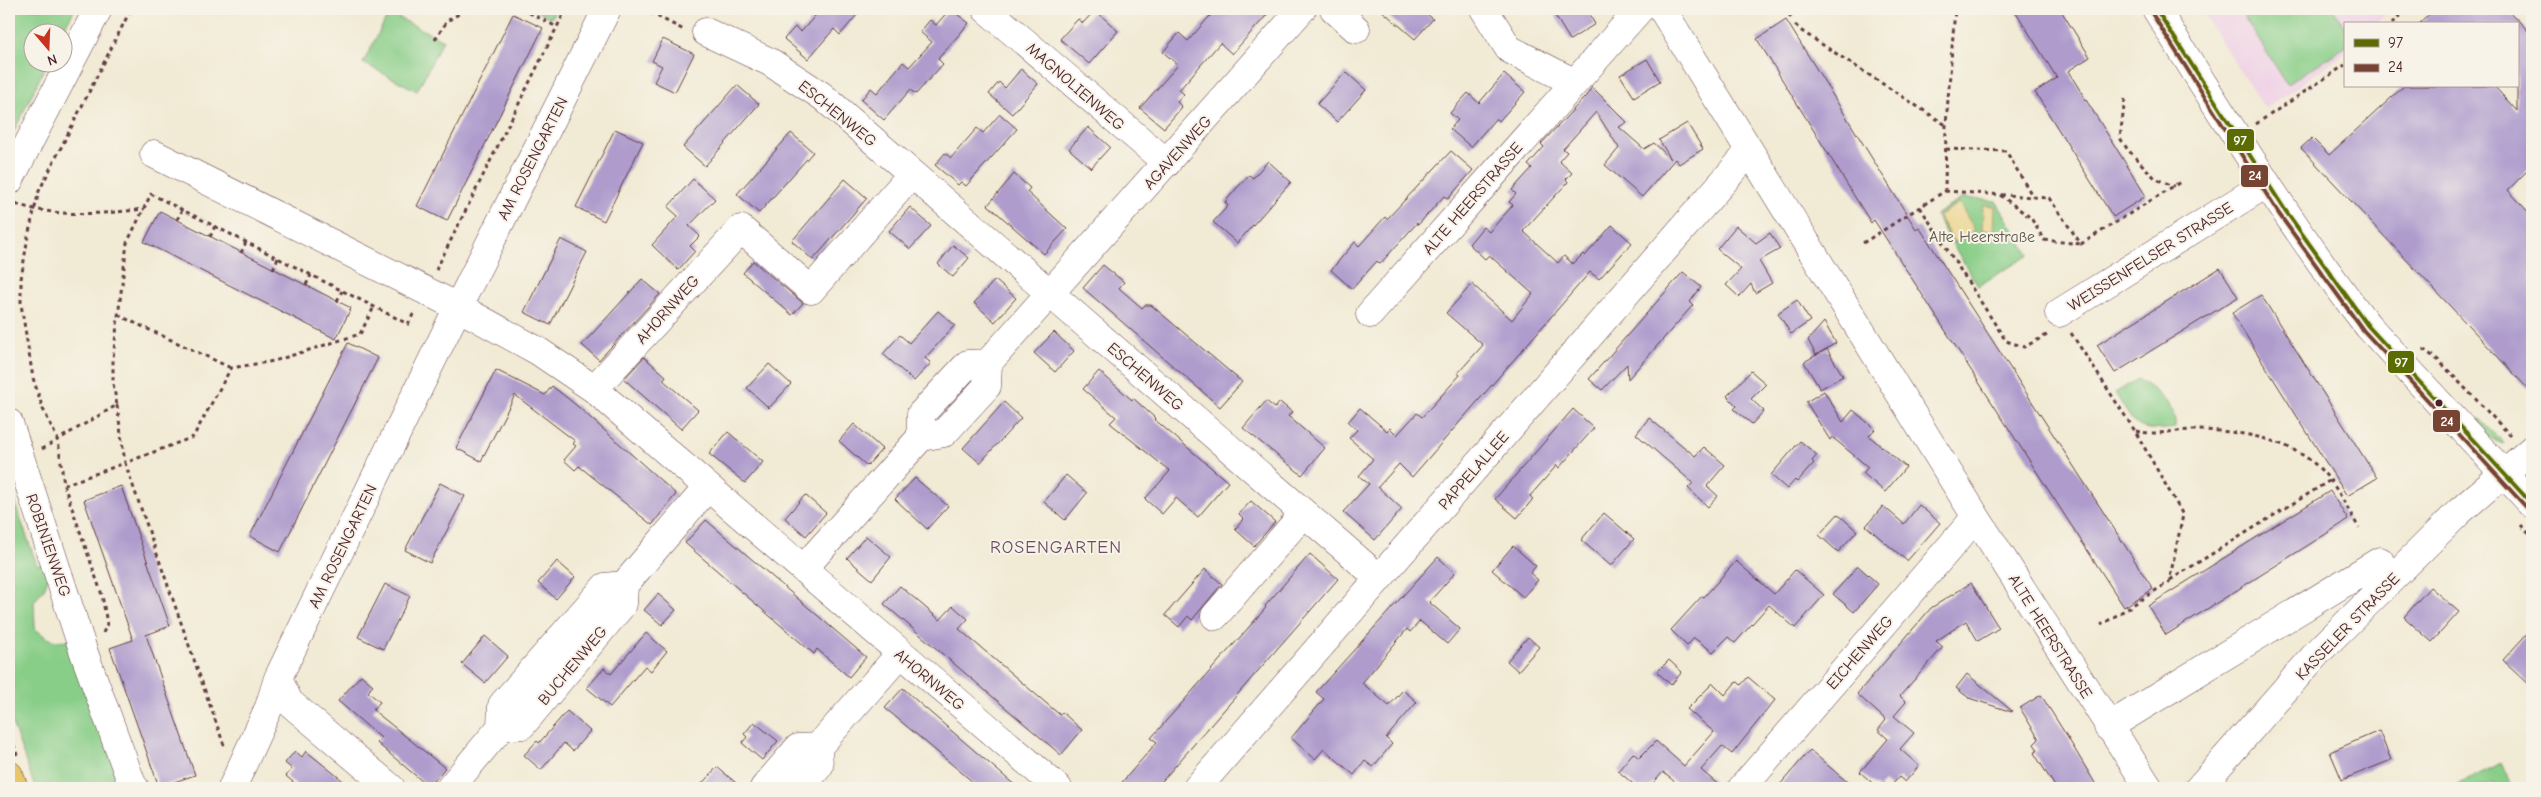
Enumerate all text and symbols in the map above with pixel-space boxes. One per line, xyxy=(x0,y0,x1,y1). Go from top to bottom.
north arrow xyxy=(22,22,72,72)
legend xyxy=(2344,22,2518,88)
text: 97 xyxy=(2388,34,2403,52)
street label: MAGNOLIENWEG xyxy=(1023,39,1128,134)
text: N xyxy=(45,50,59,69)
text: 24 xyxy=(2388,58,2403,76)
street label: ESCHENWEG xyxy=(795,77,880,151)
street label: AM ROSENGARTEN xyxy=(494,94,572,223)
street label: AGAVENWEG xyxy=(1140,112,1216,193)
line badge: 97 xyxy=(2226,128,2255,152)
text: 97 xyxy=(2233,132,2248,149)
street label: ALTE HEERSTRASSE xyxy=(1419,139,1527,258)
line badge: 24 xyxy=(2240,164,2269,188)
text: 24 xyxy=(2248,167,2262,184)
street label: WEISSENFELSER STRASSE xyxy=(2065,198,2237,315)
park label: Alte Heerstraße xyxy=(1929,228,2035,246)
street label: AHORNWEG xyxy=(632,272,703,348)
street label: ESCHENWEG xyxy=(1104,339,1187,415)
line badge: 97 xyxy=(2387,350,2415,374)
text: 97 xyxy=(2394,354,2409,371)
unlabelled marker xyxy=(2434,398,2444,408)
line badge: 24 xyxy=(2432,409,2461,433)
text: 24 xyxy=(2440,413,2454,430)
street label: PAPPELALLEE xyxy=(1435,428,1513,513)
street label: AM ROSENGARTEN xyxy=(305,482,381,611)
street label: ROBINIENWEG xyxy=(22,491,74,599)
district label: ROSENGARTEN xyxy=(990,537,1122,558)
street label: KASSELER STRASSE xyxy=(2292,569,2404,684)
street label: ALTE HEERSTRASSE xyxy=(2005,571,2096,702)
street label: EICHENWEG xyxy=(1823,612,1897,693)
street label: BUCHENWEG xyxy=(535,623,611,709)
street label: AHORNWEG xyxy=(891,645,968,714)

